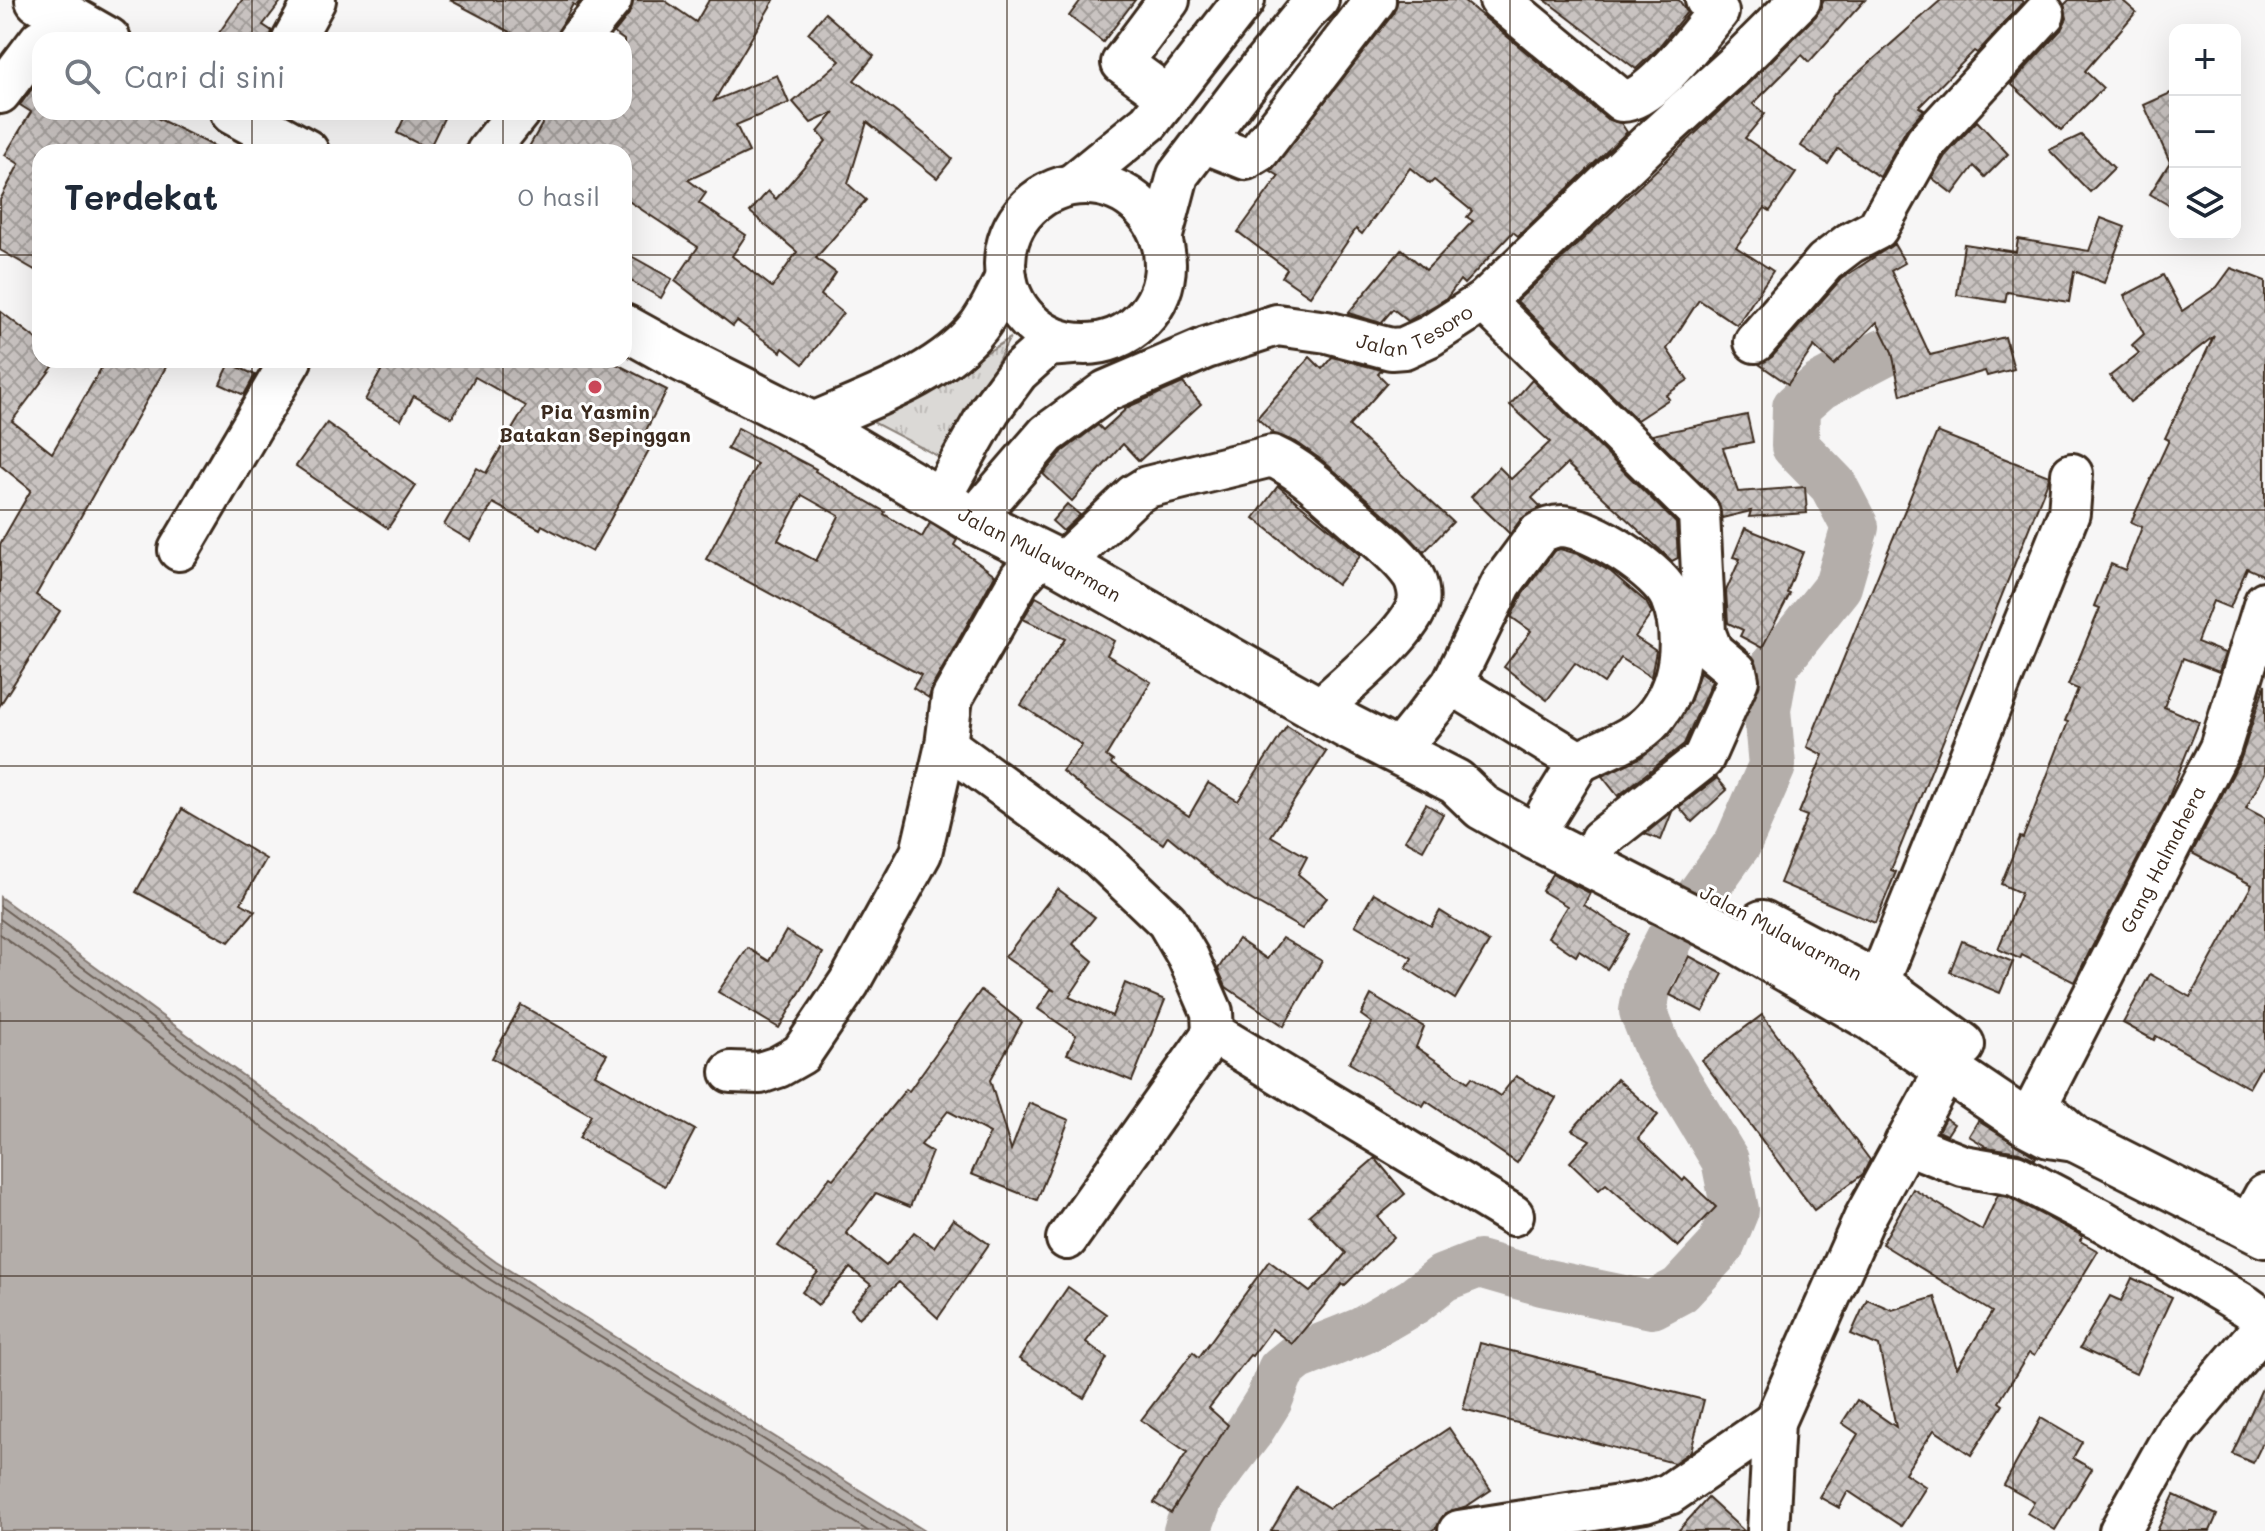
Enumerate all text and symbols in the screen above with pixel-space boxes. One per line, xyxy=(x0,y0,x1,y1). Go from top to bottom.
map controls xyxy=(2169,24,2241,240)
button: + xyxy=(2169,24,2241,96)
search box xyxy=(32,32,632,120)
icon: search xyxy=(60,54,104,98)
text: Cari di sini xyxy=(124,56,285,96)
button: − xyxy=(2169,96,2241,168)
button: layers xyxy=(2169,168,2241,240)
text: Terdekat xyxy=(64,174,218,219)
text: 0 hasil xyxy=(518,179,600,213)
street label: Jalan Tesoro xyxy=(1354,298,1477,362)
marker: Pia Yasmin Batakan Sepinggan xyxy=(586,378,604,396)
place label: Pia Yasmin Batakan Sepinggan xyxy=(499,398,691,447)
street label: Jalan Mulawarman xyxy=(954,500,1126,607)
street label: Gang Halmahera xyxy=(2113,781,2211,937)
street label: Jalan Mulawarman xyxy=(1696,878,1867,986)

